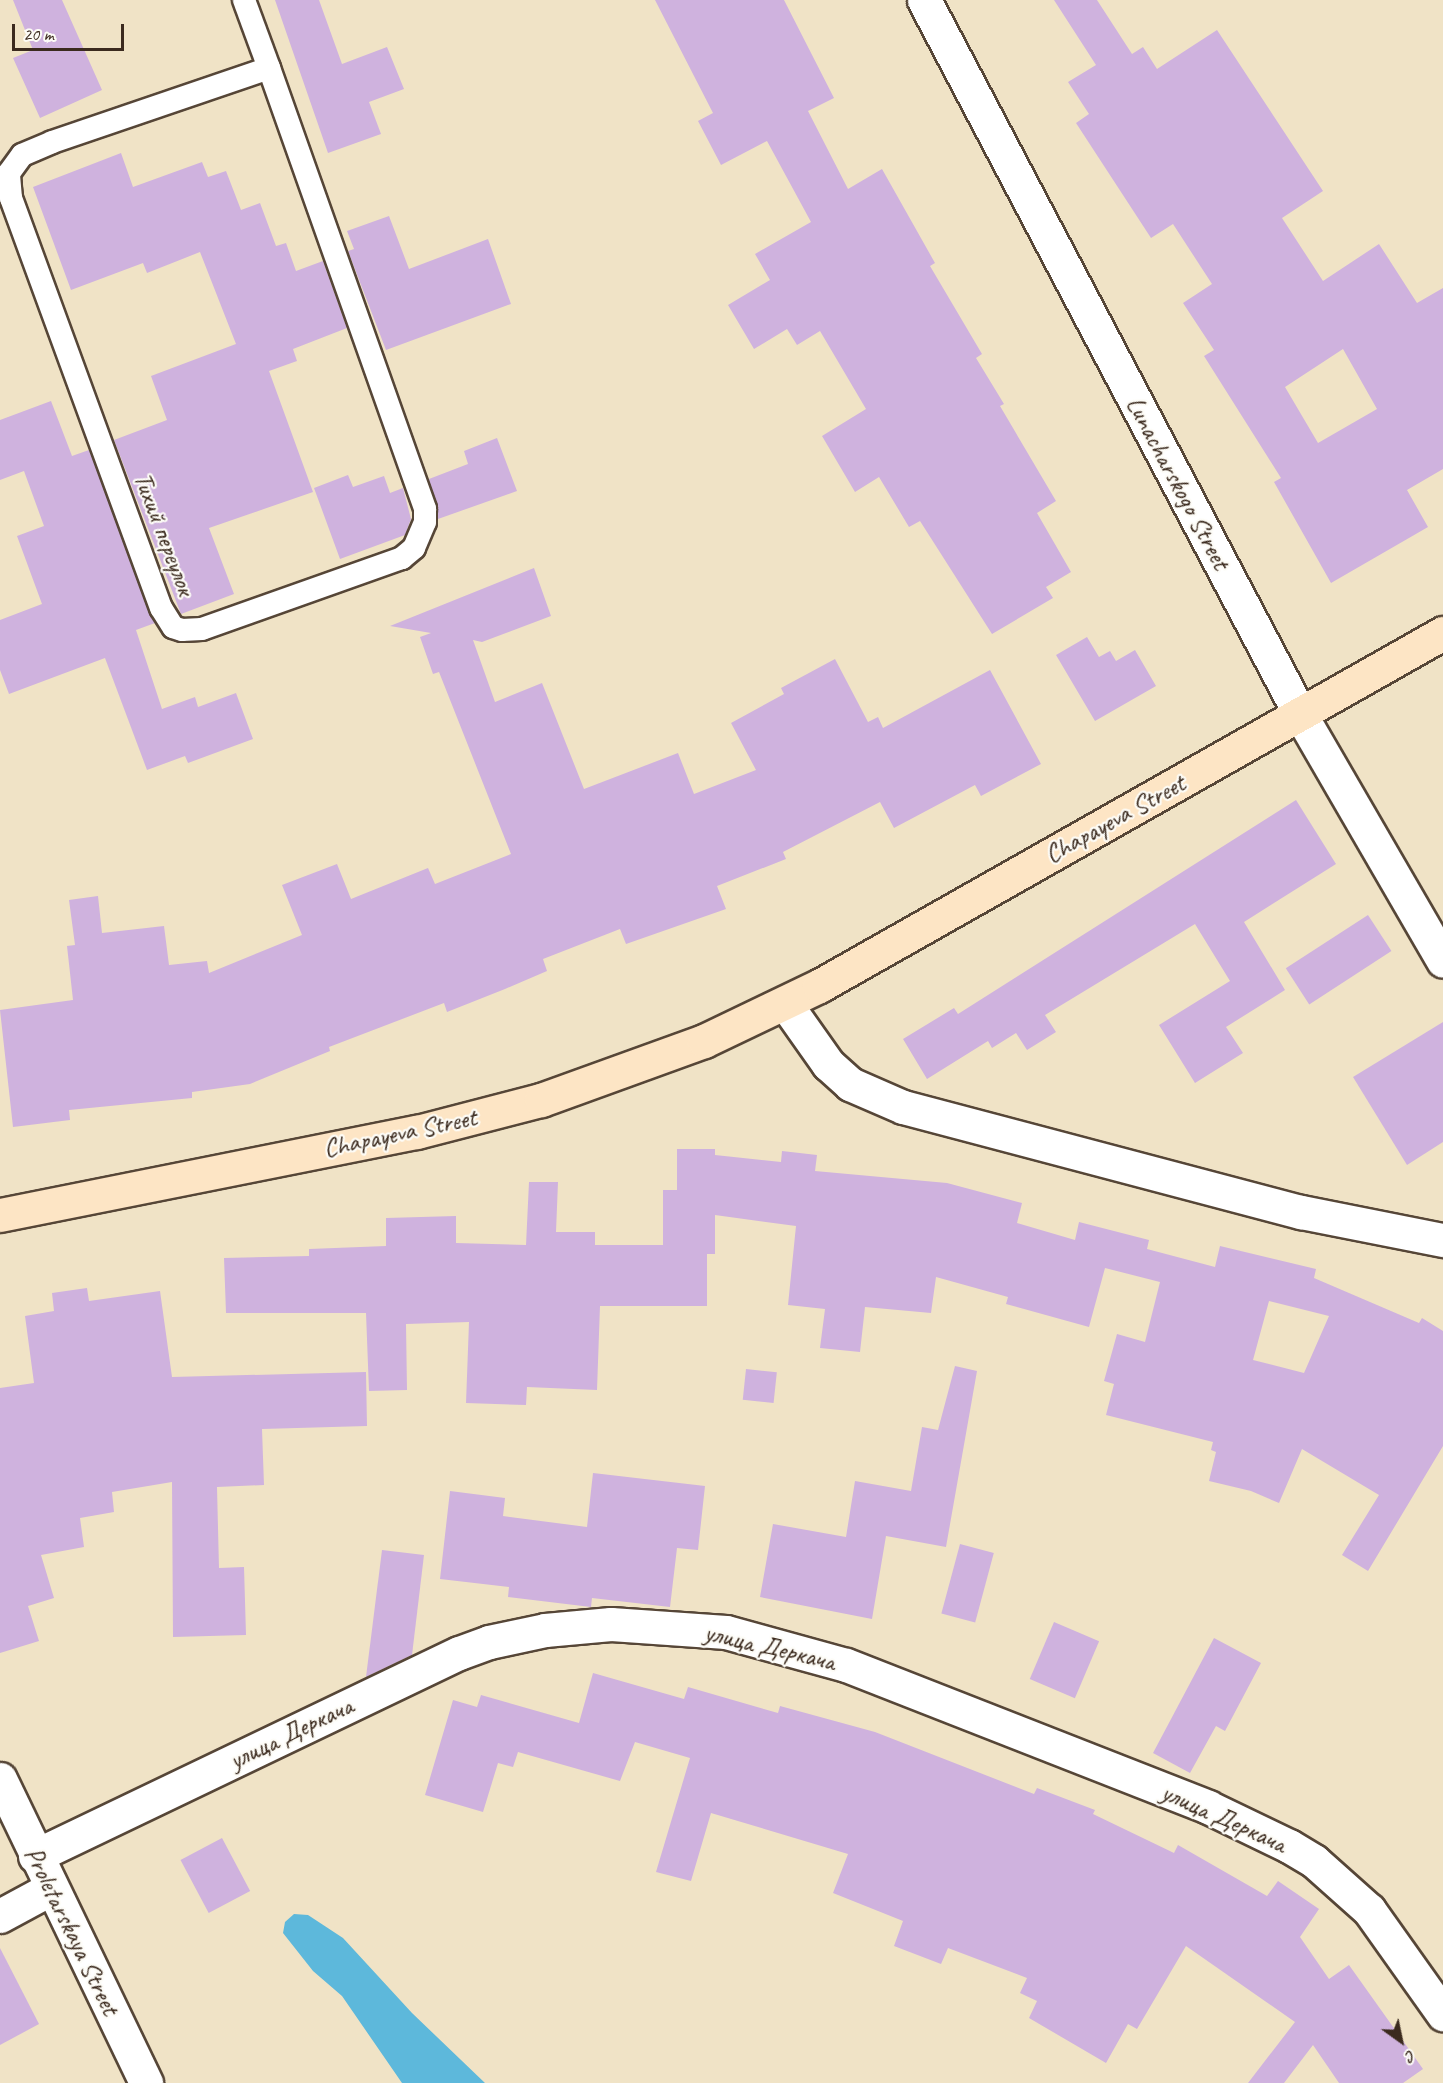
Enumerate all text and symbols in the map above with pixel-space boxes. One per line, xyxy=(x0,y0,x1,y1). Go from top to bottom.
scale bar xyxy=(15,12,128,50)
text: 20 m xyxy=(23,23,54,45)
street label: Lunacharskogo Street xyxy=(1119,391,1237,575)
street label: Тихий переулок xyxy=(126,468,202,600)
street label: Chapayeva Street xyxy=(1039,768,1191,870)
street label: Chapayeva Street xyxy=(321,1102,479,1164)
street label: улица Деркача xyxy=(702,1617,838,1677)
street label: улица Деркача xyxy=(225,1690,357,1776)
street label: улица Деркача xyxy=(1157,1777,1291,1859)
street label: Proletarskaya Street xyxy=(18,1842,126,2020)
north arrow xyxy=(1371,2011,1431,2071)
text: С xyxy=(1402,2046,1420,2067)

